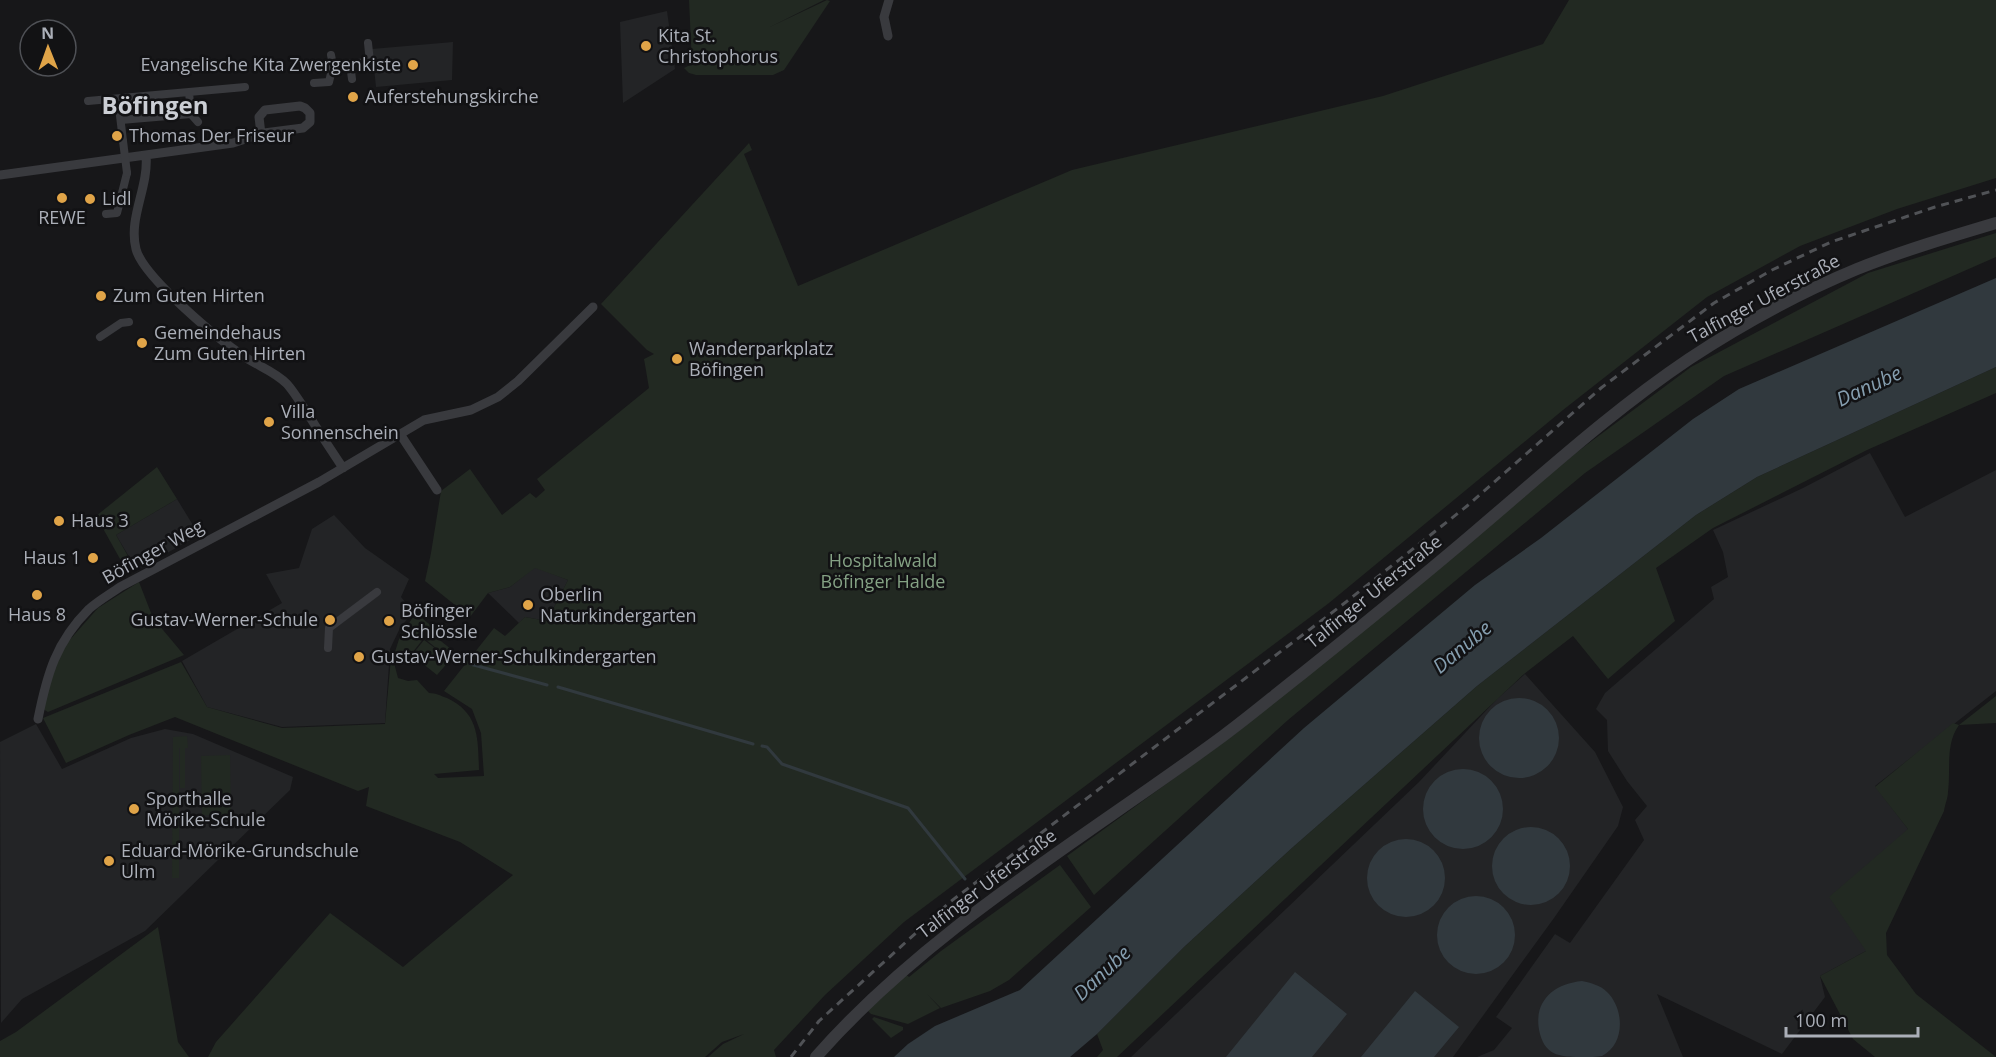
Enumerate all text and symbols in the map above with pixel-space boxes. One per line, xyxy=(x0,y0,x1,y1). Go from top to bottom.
north arrow xyxy=(18,18,78,78)
text: N xyxy=(41,22,54,44)
place label: Kita St. Christophorus xyxy=(658,23,778,68)
marker: Kita St. Christophorus xyxy=(639,39,653,53)
place label: Evangelische Kita Zwergenkiste xyxy=(141,52,401,76)
marker: Evangelische Kita Zwergenkiste xyxy=(406,58,420,72)
place label: Auferstehungskirche xyxy=(365,84,539,108)
district label: Böfingen xyxy=(102,88,208,121)
marker: Auferstehungskirche xyxy=(346,90,360,104)
place label: Thomas Der Friseur xyxy=(129,123,295,147)
marker: Thomas Der Friseur xyxy=(110,129,124,143)
place label: Lidl xyxy=(102,186,132,210)
marker: REWE xyxy=(55,191,69,205)
marker: Lidl xyxy=(83,192,97,206)
place label: REWE xyxy=(38,205,86,229)
street label: Talfinger Uferstraße xyxy=(1684,248,1843,348)
place label: Zum Guten Hirten xyxy=(113,283,265,307)
marker: Zum Guten Hirten xyxy=(94,289,108,303)
place label: Gemeindehaus Zum Guten Hirten xyxy=(154,320,306,365)
marker: Gemeindehaus Zum Guten Hirten xyxy=(135,336,149,350)
place label: Wanderparkplatz Böfingen xyxy=(689,336,833,381)
marker: Wanderparkplatz Böfingen xyxy=(670,352,684,366)
water label: Danube xyxy=(1832,359,1906,412)
place label: Villa Sonnenschein xyxy=(281,399,399,444)
marker: Villa Sonnenschein xyxy=(262,415,276,429)
place label: Haus 3 xyxy=(71,508,129,532)
street label: Böfinger Weg xyxy=(97,513,208,589)
marker: Haus 3 xyxy=(52,514,66,528)
street label: Talfinger Uferstraße xyxy=(1300,529,1446,654)
place label: Haus 1 xyxy=(23,545,81,569)
park label: Hospitalwald Böfinger Halde xyxy=(821,548,945,593)
marker: Haus 1 xyxy=(86,551,100,565)
place label: Oberlin Naturkindergarten xyxy=(540,582,697,627)
marker: Haus 8 xyxy=(30,588,44,602)
place label: Böfinger Schlössle xyxy=(401,598,478,643)
marker: Oberlin Naturkindergarten xyxy=(521,598,535,612)
place label: Haus 8 xyxy=(8,602,66,626)
place label: Gustav-Werner-Schule xyxy=(130,607,318,631)
marker: Gustav-Werner-Schule xyxy=(323,613,337,627)
marker: Böfinger Schlössle xyxy=(382,614,396,628)
water label: Danube xyxy=(1426,614,1497,679)
place label: Gustav-Werner-Schulkindergarten xyxy=(371,644,657,668)
marker: Gustav-Werner-Schulkindergarten xyxy=(352,650,366,664)
place label: Sporthalle Mörike-Schule xyxy=(146,786,266,831)
marker: Sporthalle Mörike-Schule xyxy=(127,802,141,816)
street label: Talfinger Uferstraße xyxy=(912,823,1061,943)
place label: Eduard-Mörike-Grundschule Ulm xyxy=(121,838,359,883)
marker: Eduard-Mörike-Grundschule Ulm xyxy=(102,854,116,868)
water label: Danube xyxy=(1067,939,1136,1006)
scale bar xyxy=(1786,1000,1918,1038)
text: 100 m xyxy=(1795,1008,1847,1032)

